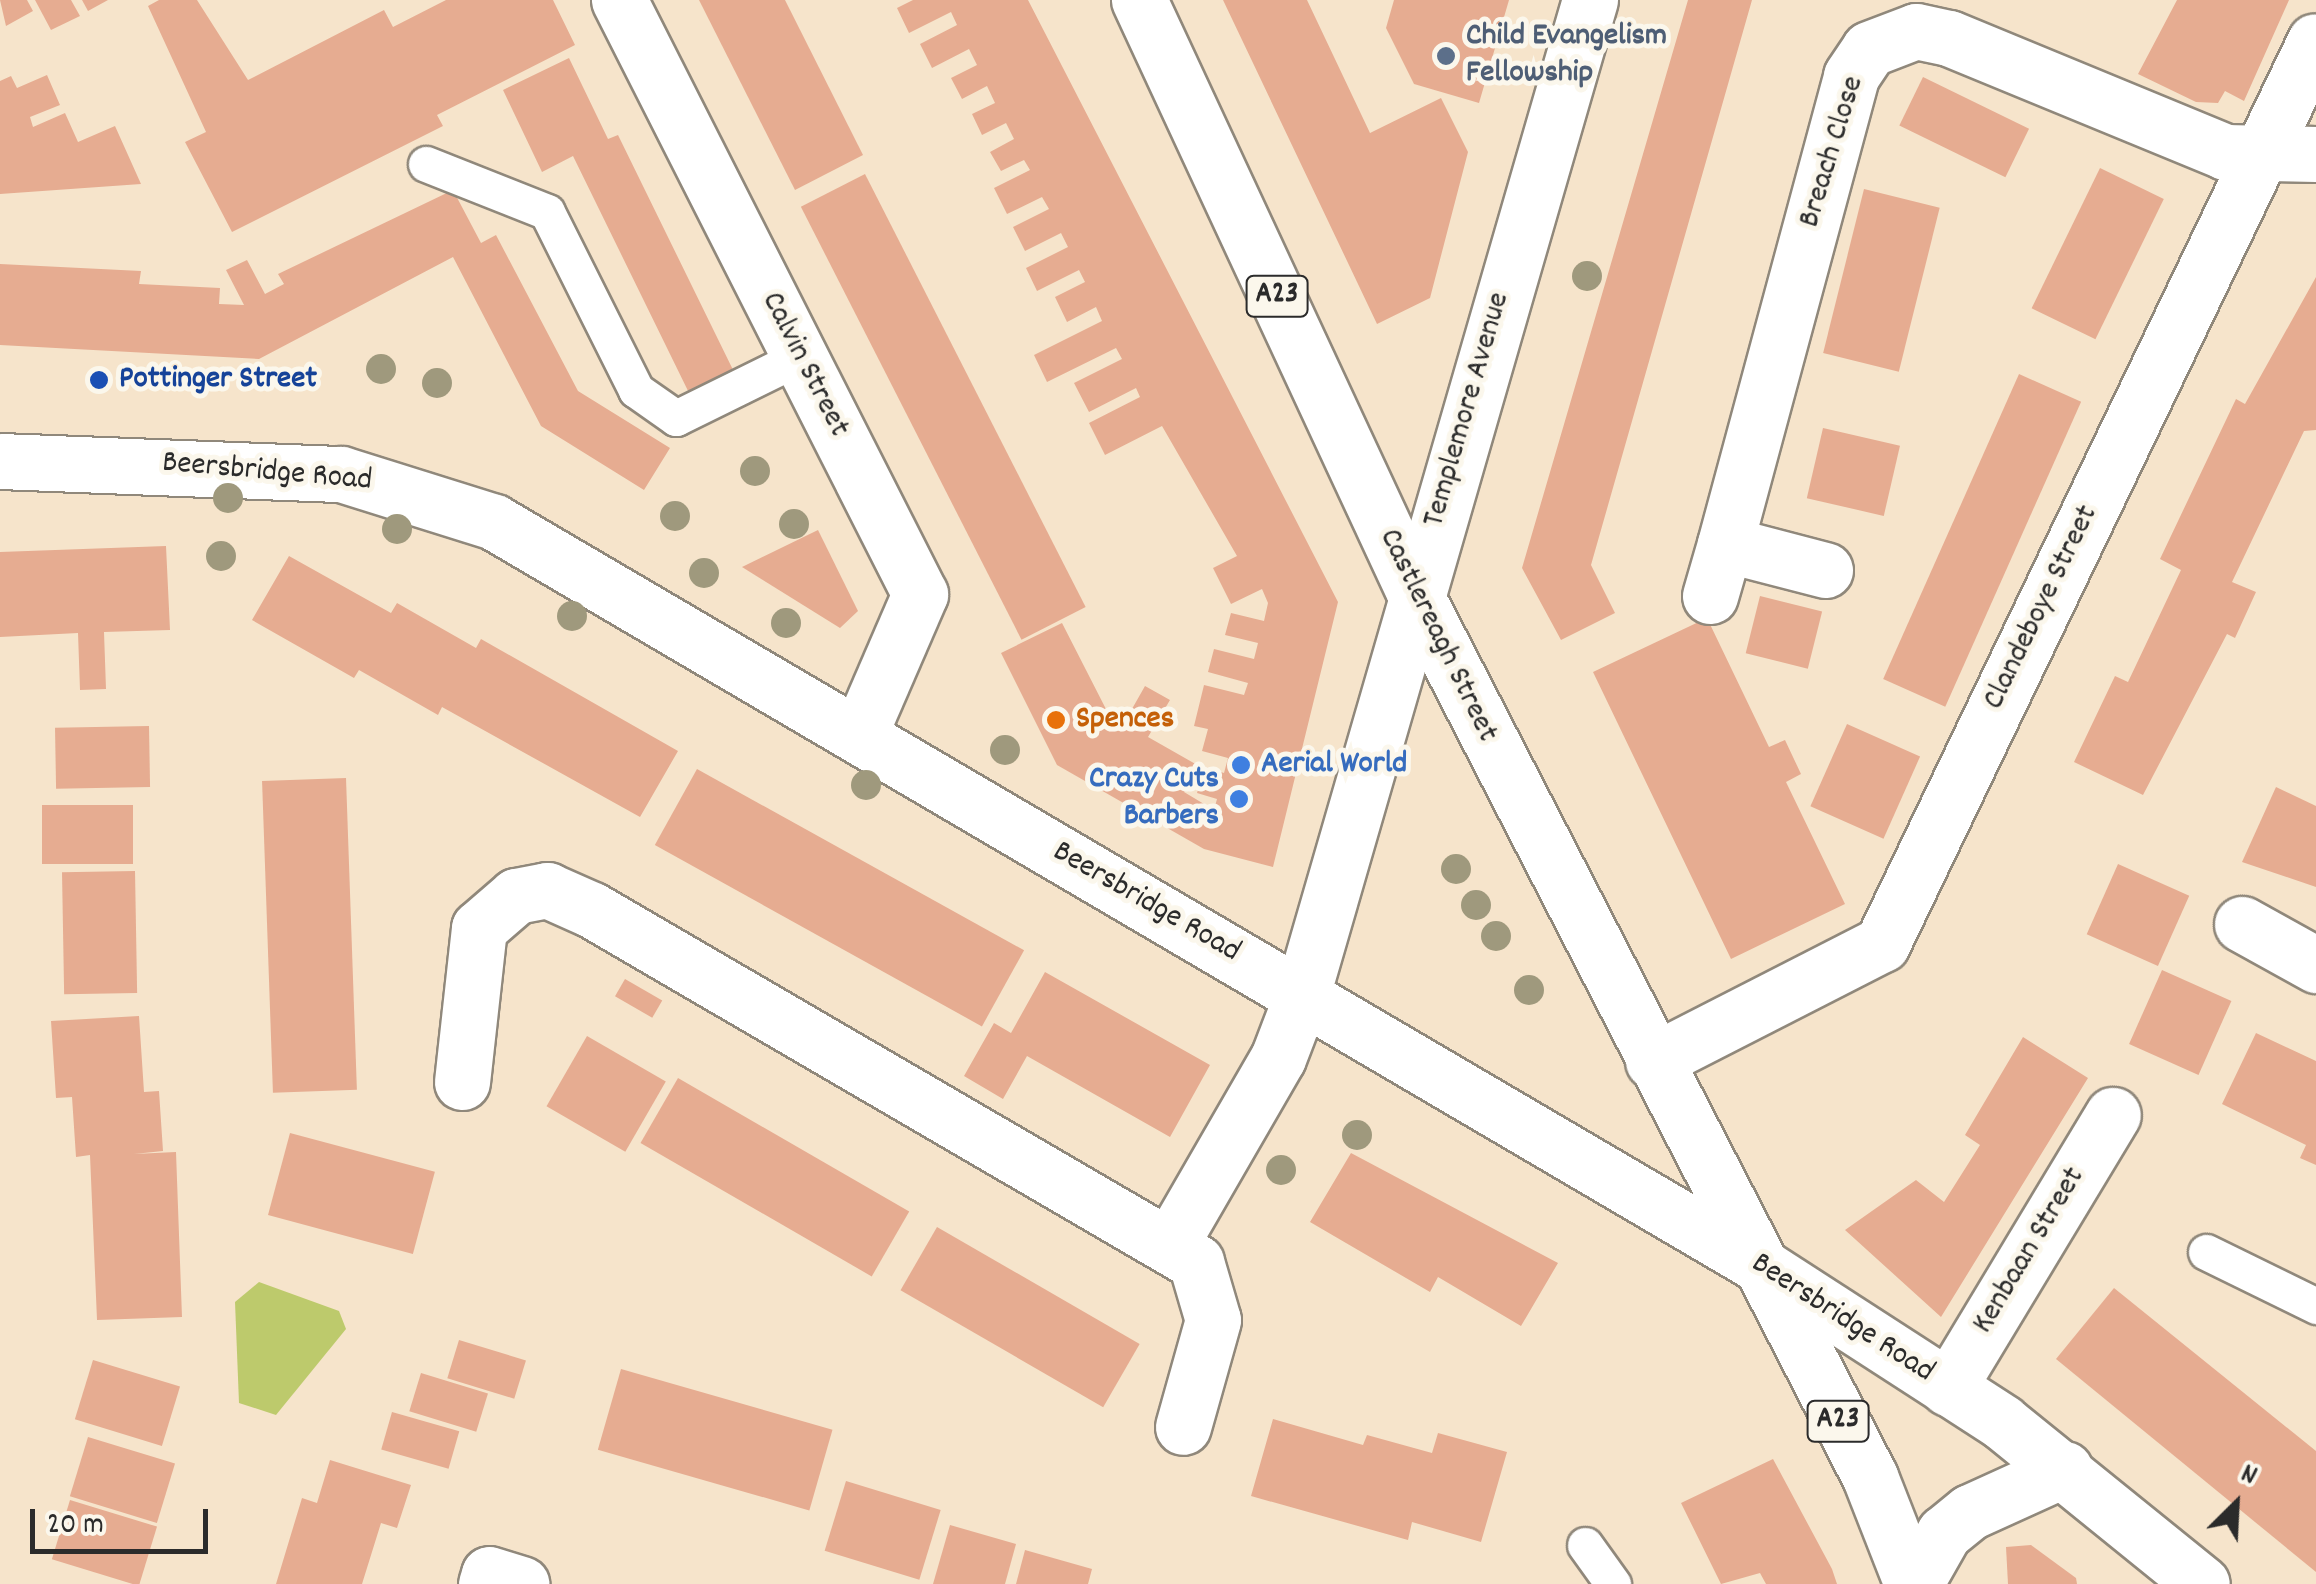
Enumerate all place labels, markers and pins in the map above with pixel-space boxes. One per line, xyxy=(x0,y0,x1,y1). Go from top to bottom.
place label: Child Evangelism Fellowship xyxy=(1466,19,1667,94)
marker: Child Evangelism Fellowship xyxy=(1435,45,1457,67)
place label: Pottinger Street xyxy=(119,361,317,399)
marker: Pottinger Street xyxy=(88,369,110,391)
place label: Spences xyxy=(1076,701,1174,739)
marker: Spences xyxy=(1045,709,1067,731)
place label: Aerial World xyxy=(1261,746,1407,784)
marker: Aerial World xyxy=(1230,754,1252,776)
place label: Crazy Cuts Barbers xyxy=(1089,762,1219,837)
marker: Crazy Cuts Barbers xyxy=(1228,788,1250,810)

